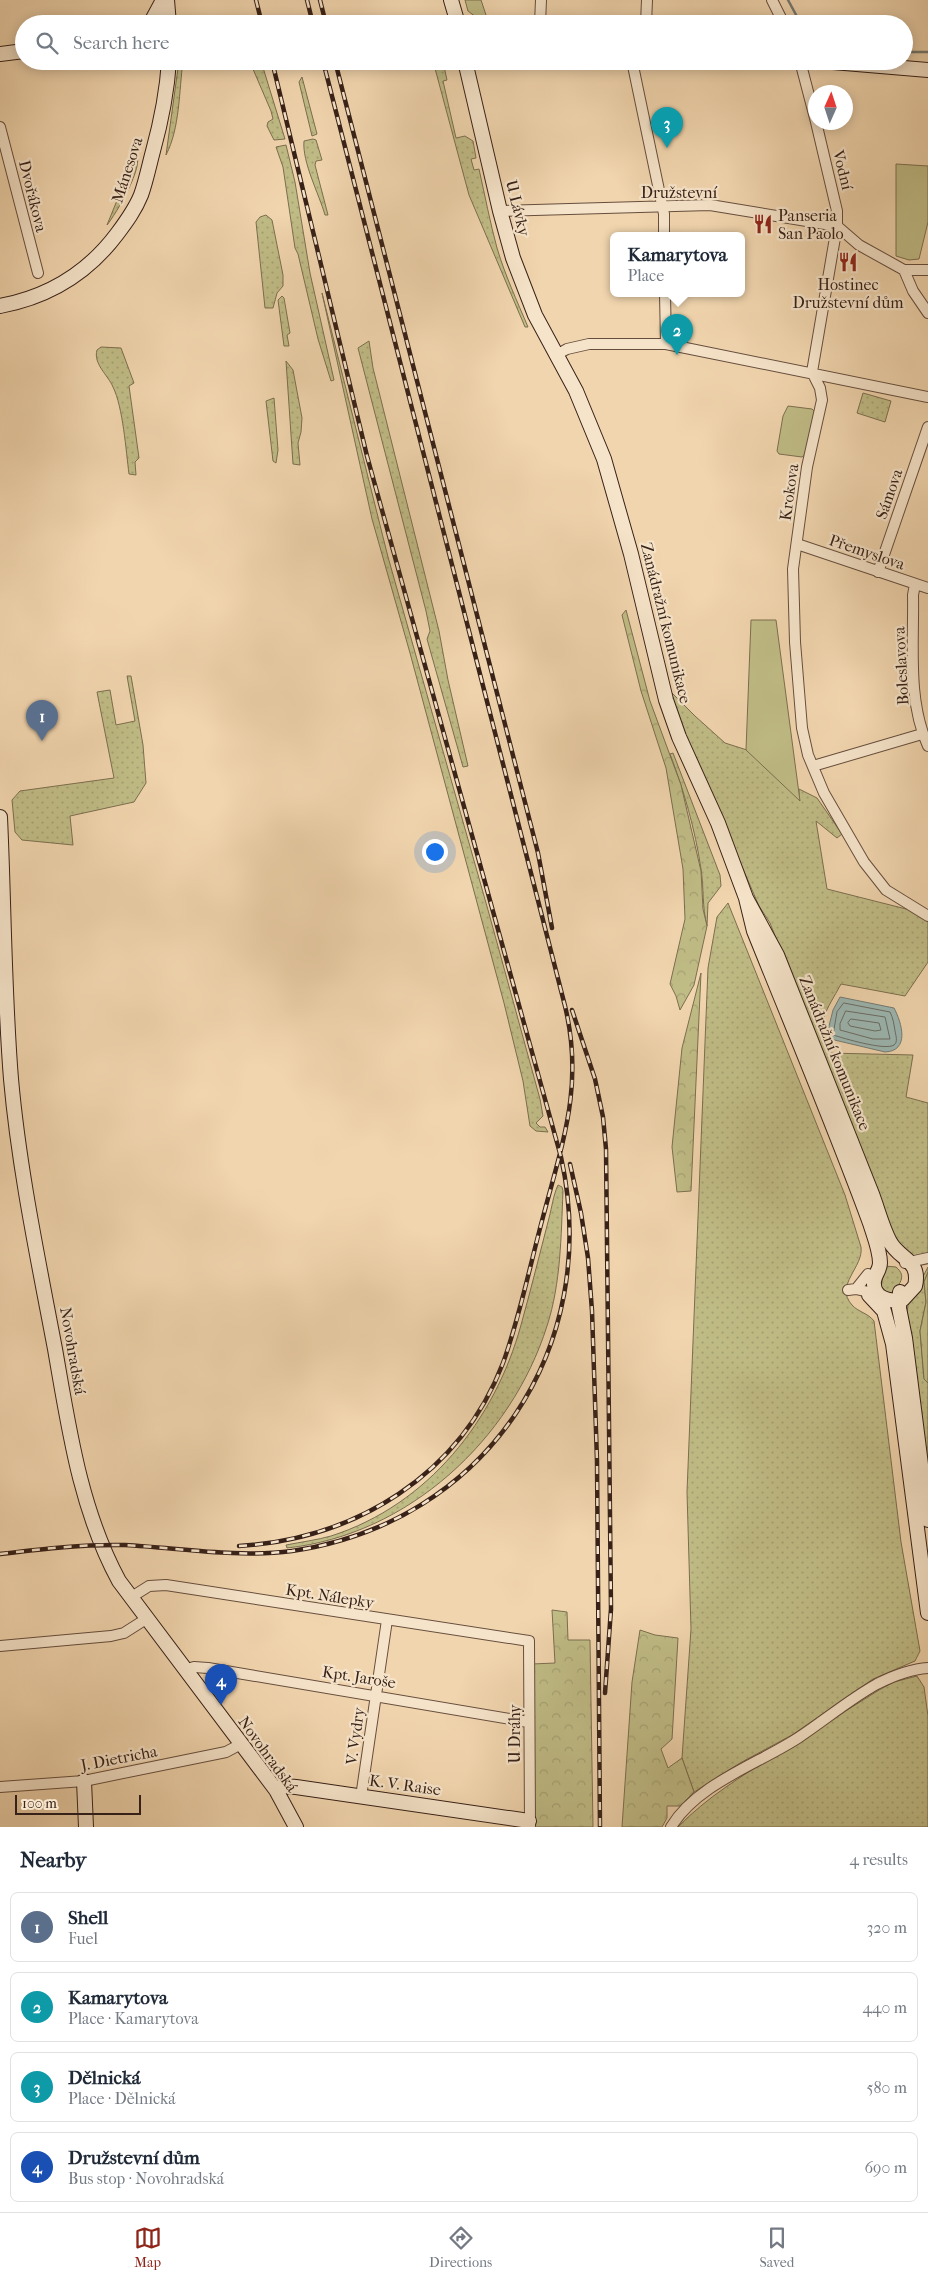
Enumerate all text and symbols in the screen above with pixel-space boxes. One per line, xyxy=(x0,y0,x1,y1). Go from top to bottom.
search box xyxy=(15,15,913,70)
icon: search xyxy=(33,29,61,57)
text: Search here xyxy=(73,32,169,54)
north arrow xyxy=(808,85,853,130)
pin: 3 xyxy=(651,107,683,148)
street label: Mánesova xyxy=(107,134,147,205)
street label: Vodní xyxy=(829,147,857,192)
street label: Dvořákova xyxy=(15,158,51,234)
street label: U Lávky xyxy=(502,178,534,239)
street label: Družstevní xyxy=(641,183,718,202)
place label: Panseria San Paolo xyxy=(778,206,844,243)
restaurant icon: Panseria San Paolo xyxy=(752,213,774,235)
popup xyxy=(610,232,745,297)
text: Kamarytova xyxy=(628,244,727,266)
restaurant icon: Hostinec Družstevní dům xyxy=(837,251,859,273)
text: Place xyxy=(628,266,664,285)
place label: Hostinec Družstevní dům xyxy=(792,275,904,312)
pin: 2 xyxy=(661,314,693,355)
street label: Krokova xyxy=(776,462,802,522)
street label: Sámova xyxy=(872,466,907,522)
street label: Přemyslova xyxy=(827,530,908,574)
street label: Zanádražní komunikace xyxy=(637,541,695,705)
street label: Boleslavova xyxy=(889,626,913,706)
pin: 1 xyxy=(26,700,58,741)
your location xyxy=(422,839,448,865)
street label: Zanádražní komunikace xyxy=(795,973,875,1133)
street label: Novohradská xyxy=(56,1306,90,1397)
street label: Kpt. Nálepky xyxy=(284,1580,376,1612)
street label: Kpt. Jaroše xyxy=(321,1662,397,1692)
pin: 4 xyxy=(205,1664,237,1705)
street label: U Dráhy xyxy=(505,1704,524,1764)
street label: V. Vydry xyxy=(341,1705,369,1767)
street label: Novohradská xyxy=(234,1713,302,1796)
street label: J. Dietricha xyxy=(77,1741,159,1775)
street label: K. V. Raise xyxy=(368,1771,442,1799)
scale bar xyxy=(15,1792,141,1815)
text: 100 m xyxy=(22,1795,57,1812)
text: Nearby xyxy=(20,1848,86,1872)
text: 4 results xyxy=(850,1850,908,1869)
text: Shell xyxy=(68,1907,108,1929)
text: 1 xyxy=(34,1918,40,1937)
text: 320 m xyxy=(867,1918,907,1937)
text: Fuel xyxy=(68,1929,98,1948)
text: Kamarytova xyxy=(68,1987,168,2009)
text: 2 xyxy=(33,1998,41,2017)
text: 440 m xyxy=(862,1998,907,2017)
text: Place · Kamarytova xyxy=(68,2009,199,2028)
text: Dělnická xyxy=(68,2067,140,2089)
text: 3 xyxy=(34,2078,40,2097)
text: 580 m xyxy=(866,2078,907,2097)
text: Place · Dělnická xyxy=(68,2089,176,2108)
text: Družstevní dům xyxy=(68,2147,200,2169)
text: 4 xyxy=(32,2158,42,2177)
text: 690 m xyxy=(864,2158,907,2177)
text: Bus stop · Novohradská xyxy=(68,2169,224,2188)
tab: Map xyxy=(134,2224,162,2271)
tab: Directions xyxy=(429,2224,492,2271)
tab: Saved xyxy=(760,2224,794,2271)

